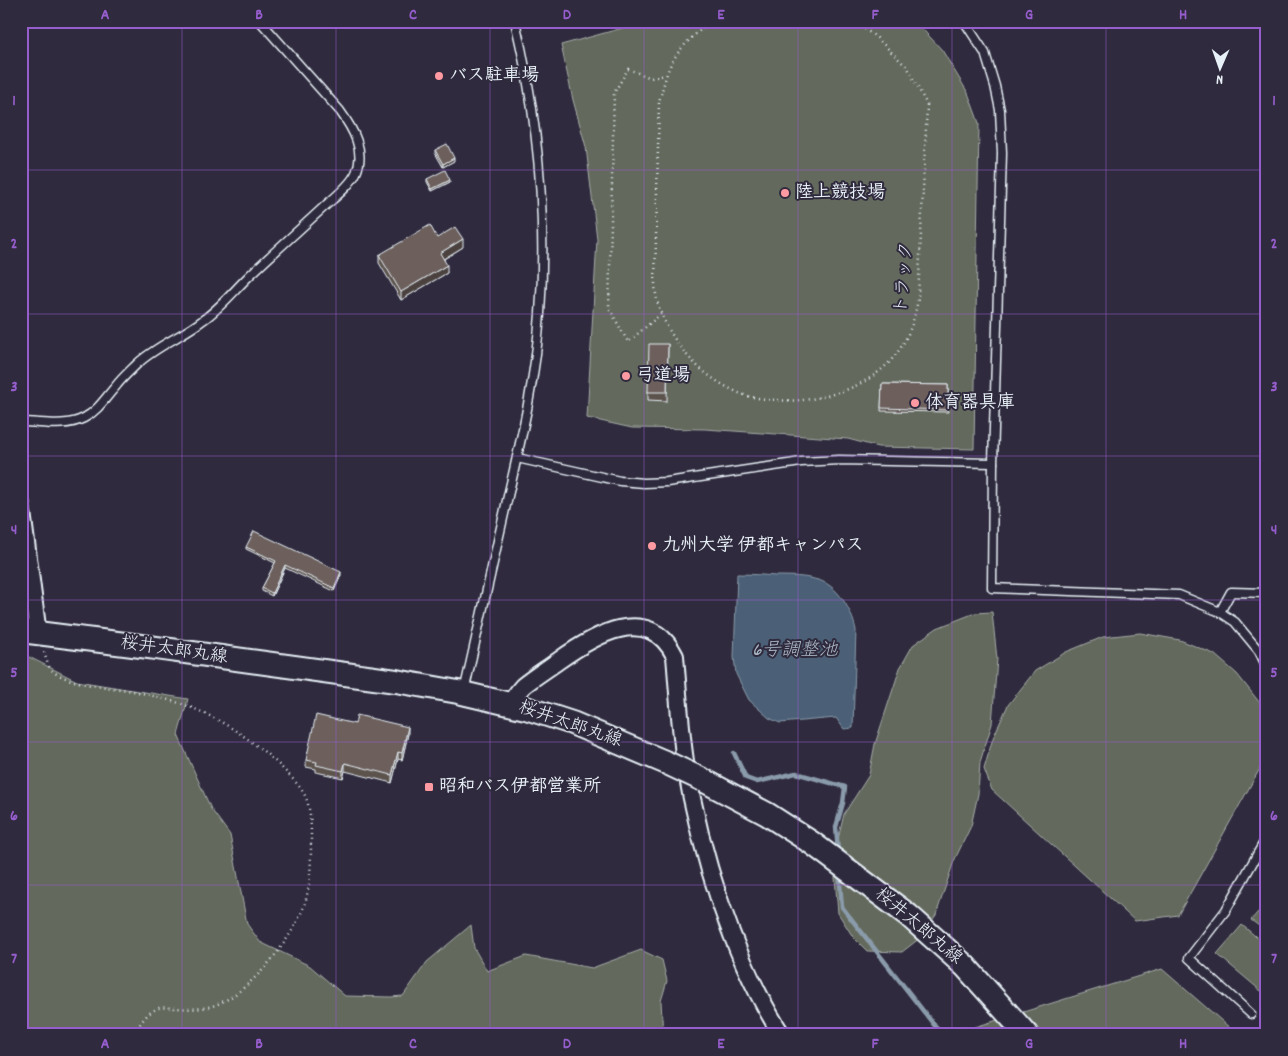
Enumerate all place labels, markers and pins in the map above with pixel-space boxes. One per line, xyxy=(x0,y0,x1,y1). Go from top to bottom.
place label: バス駐車場 xyxy=(449,64,539,89)
marker: バス駐車場 xyxy=(433,70,445,82)
place label: 陸上競技場 xyxy=(795,181,885,206)
marker: 陸上競技場 xyxy=(779,187,791,199)
place label: 弓道場 xyxy=(636,364,690,389)
marker: 弓道場 xyxy=(620,370,632,382)
place label: 体育器具庫 xyxy=(925,391,1015,416)
marker: 体育器具庫 xyxy=(909,397,921,409)
place label: 九州大学 伊都キャンパス xyxy=(662,534,863,559)
marker: 九州大学 伊都キャンパス xyxy=(646,540,658,552)
place label: 昭和バス伊都営業所 xyxy=(439,775,601,800)
marker: 昭和バス伊都営業所 xyxy=(423,781,435,793)

